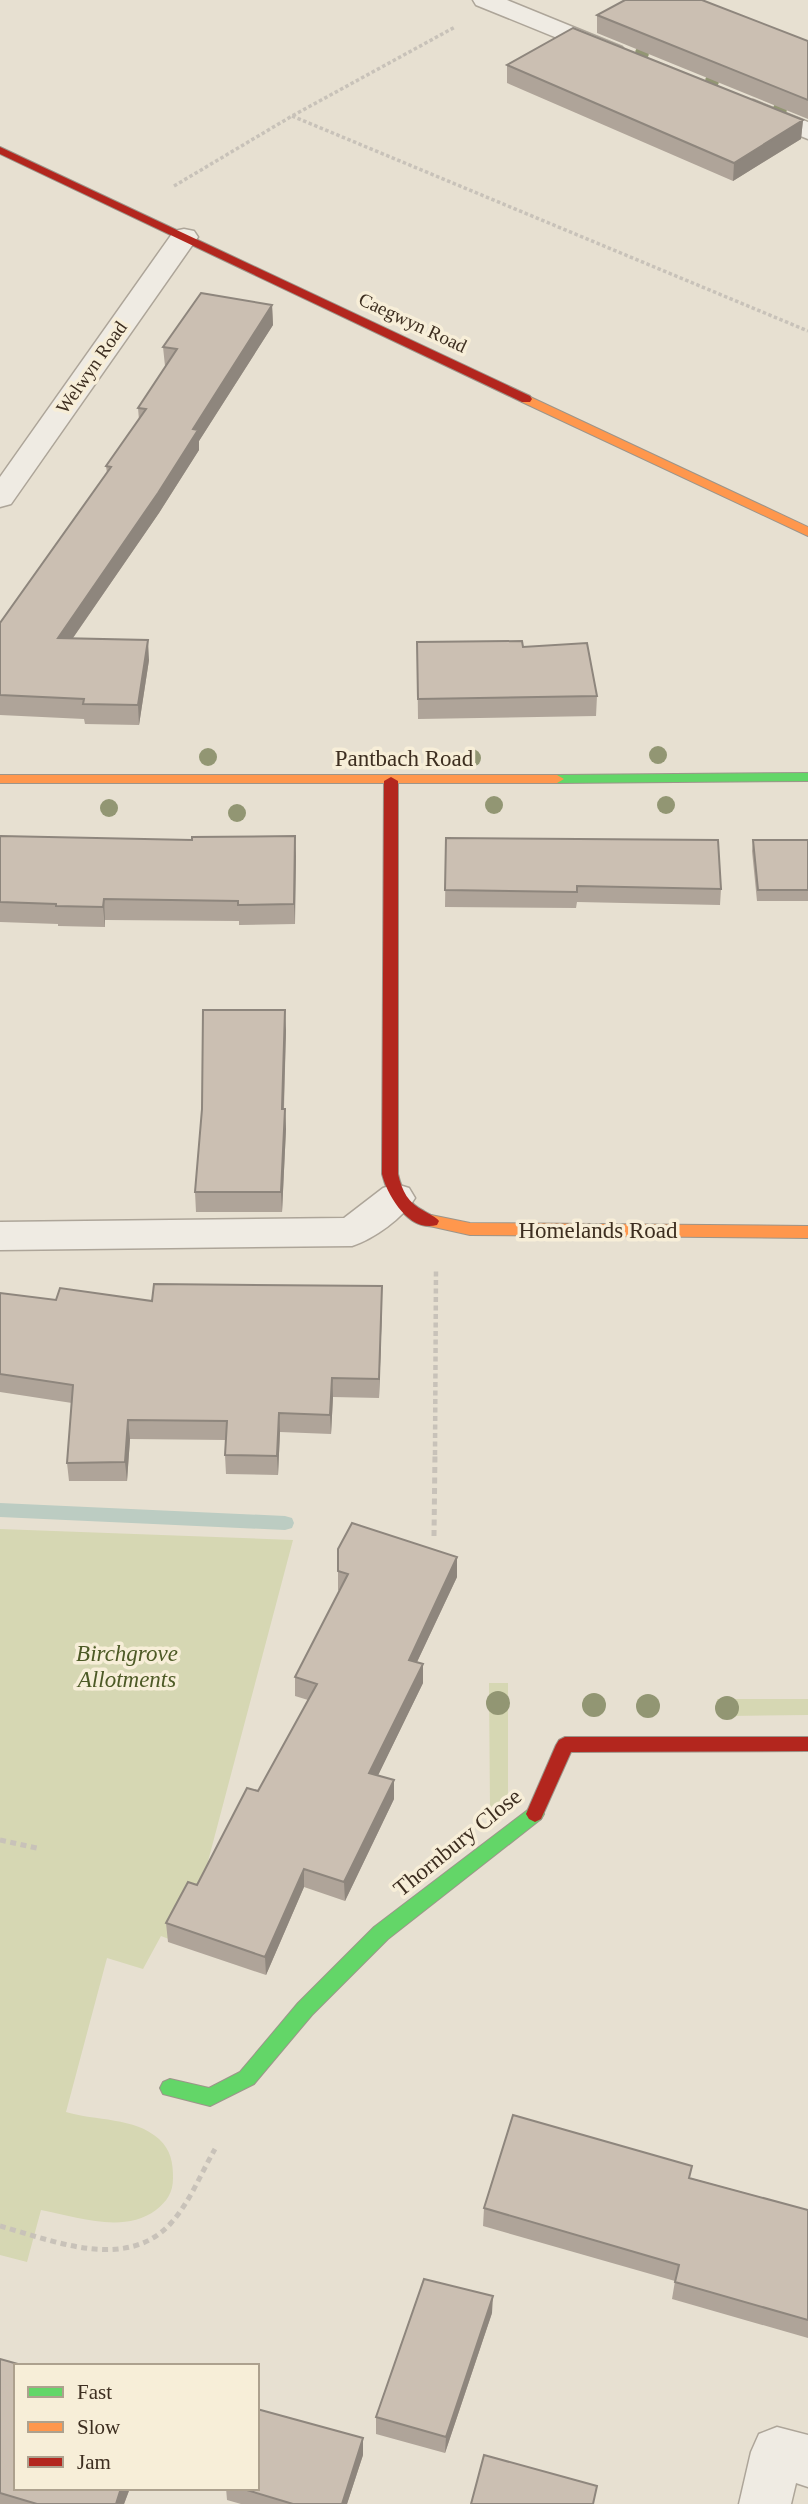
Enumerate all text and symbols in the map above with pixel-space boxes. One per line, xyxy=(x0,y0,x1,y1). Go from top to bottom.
street label: Caegwyn Road xyxy=(356,288,471,357)
street label: Welwyn Road xyxy=(52,317,131,417)
street label: Pantbach Road xyxy=(335,746,474,771)
street label: Homelands Road xyxy=(518,1218,678,1243)
park label: Birchgrove Allotments xyxy=(76,1641,178,1692)
street label: Thornbury Close xyxy=(389,1783,526,1901)
legend xyxy=(14,2364,259,2490)
text: Fast xyxy=(77,2380,112,2404)
text: Slow xyxy=(77,2415,121,2439)
text: Jam xyxy=(77,2450,111,2474)

